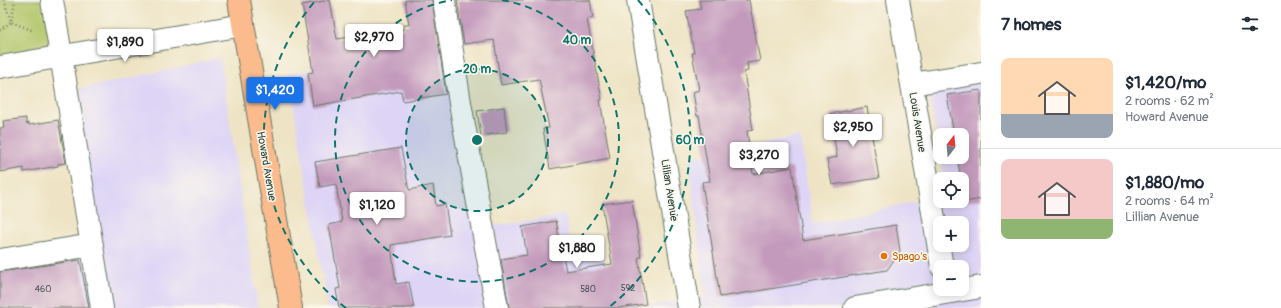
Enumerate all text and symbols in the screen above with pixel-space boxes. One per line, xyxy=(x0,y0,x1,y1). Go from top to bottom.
icon: filters xyxy=(1239,13,1261,35)
text: 7 homes xyxy=(1001,14,1061,35)
pin: $2,970 xyxy=(341,24,407,58)
pin: $1,890 xyxy=(92,29,158,63)
text: $2,970 xyxy=(354,29,394,45)
text: 40 m xyxy=(562,33,592,48)
text: $1,890 xyxy=(106,34,144,50)
text: 20 m xyxy=(463,62,491,77)
text: $1,420/mo xyxy=(1125,72,1206,93)
icon: home xyxy=(1033,74,1081,122)
pin: $1,420 xyxy=(242,77,308,111)
text: $1,420 xyxy=(255,82,295,98)
street label: Louis Avenue xyxy=(906,91,929,154)
text: 2 rooms · 62 m² xyxy=(1125,93,1214,109)
text: Howard Avenue xyxy=(1125,109,1208,125)
pin: $2,950 xyxy=(820,114,886,148)
text: $2,950 xyxy=(833,119,873,135)
north arrow xyxy=(933,128,969,164)
map controls xyxy=(933,128,969,296)
street label: Howard Avenue xyxy=(254,130,279,203)
centre of rings xyxy=(470,133,484,147)
text: 60 m xyxy=(676,133,705,148)
pin: $3,270 xyxy=(726,142,792,176)
text: $3,270 xyxy=(739,147,779,163)
street label: Lillian Avenue xyxy=(658,158,681,223)
button: locate xyxy=(933,172,969,208)
text: $1,880/mo xyxy=(1125,172,1204,193)
icon: home xyxy=(1033,175,1081,223)
pin: $1,120 xyxy=(344,192,410,226)
text: 2 rooms · 64 m² xyxy=(1125,193,1214,209)
text: $1,120 xyxy=(359,197,395,213)
text: Lillian Avenue xyxy=(1125,209,1199,225)
button: + xyxy=(933,216,969,252)
pin: $1,880 xyxy=(544,235,610,269)
text: $1,880 xyxy=(558,240,596,256)
place label: Spago's xyxy=(892,250,927,263)
marker: Spago's xyxy=(879,251,889,261)
button: − xyxy=(933,260,969,296)
house number: 592 xyxy=(621,283,635,294)
house number: 460 xyxy=(35,284,51,295)
house number: 580 xyxy=(580,284,596,295)

